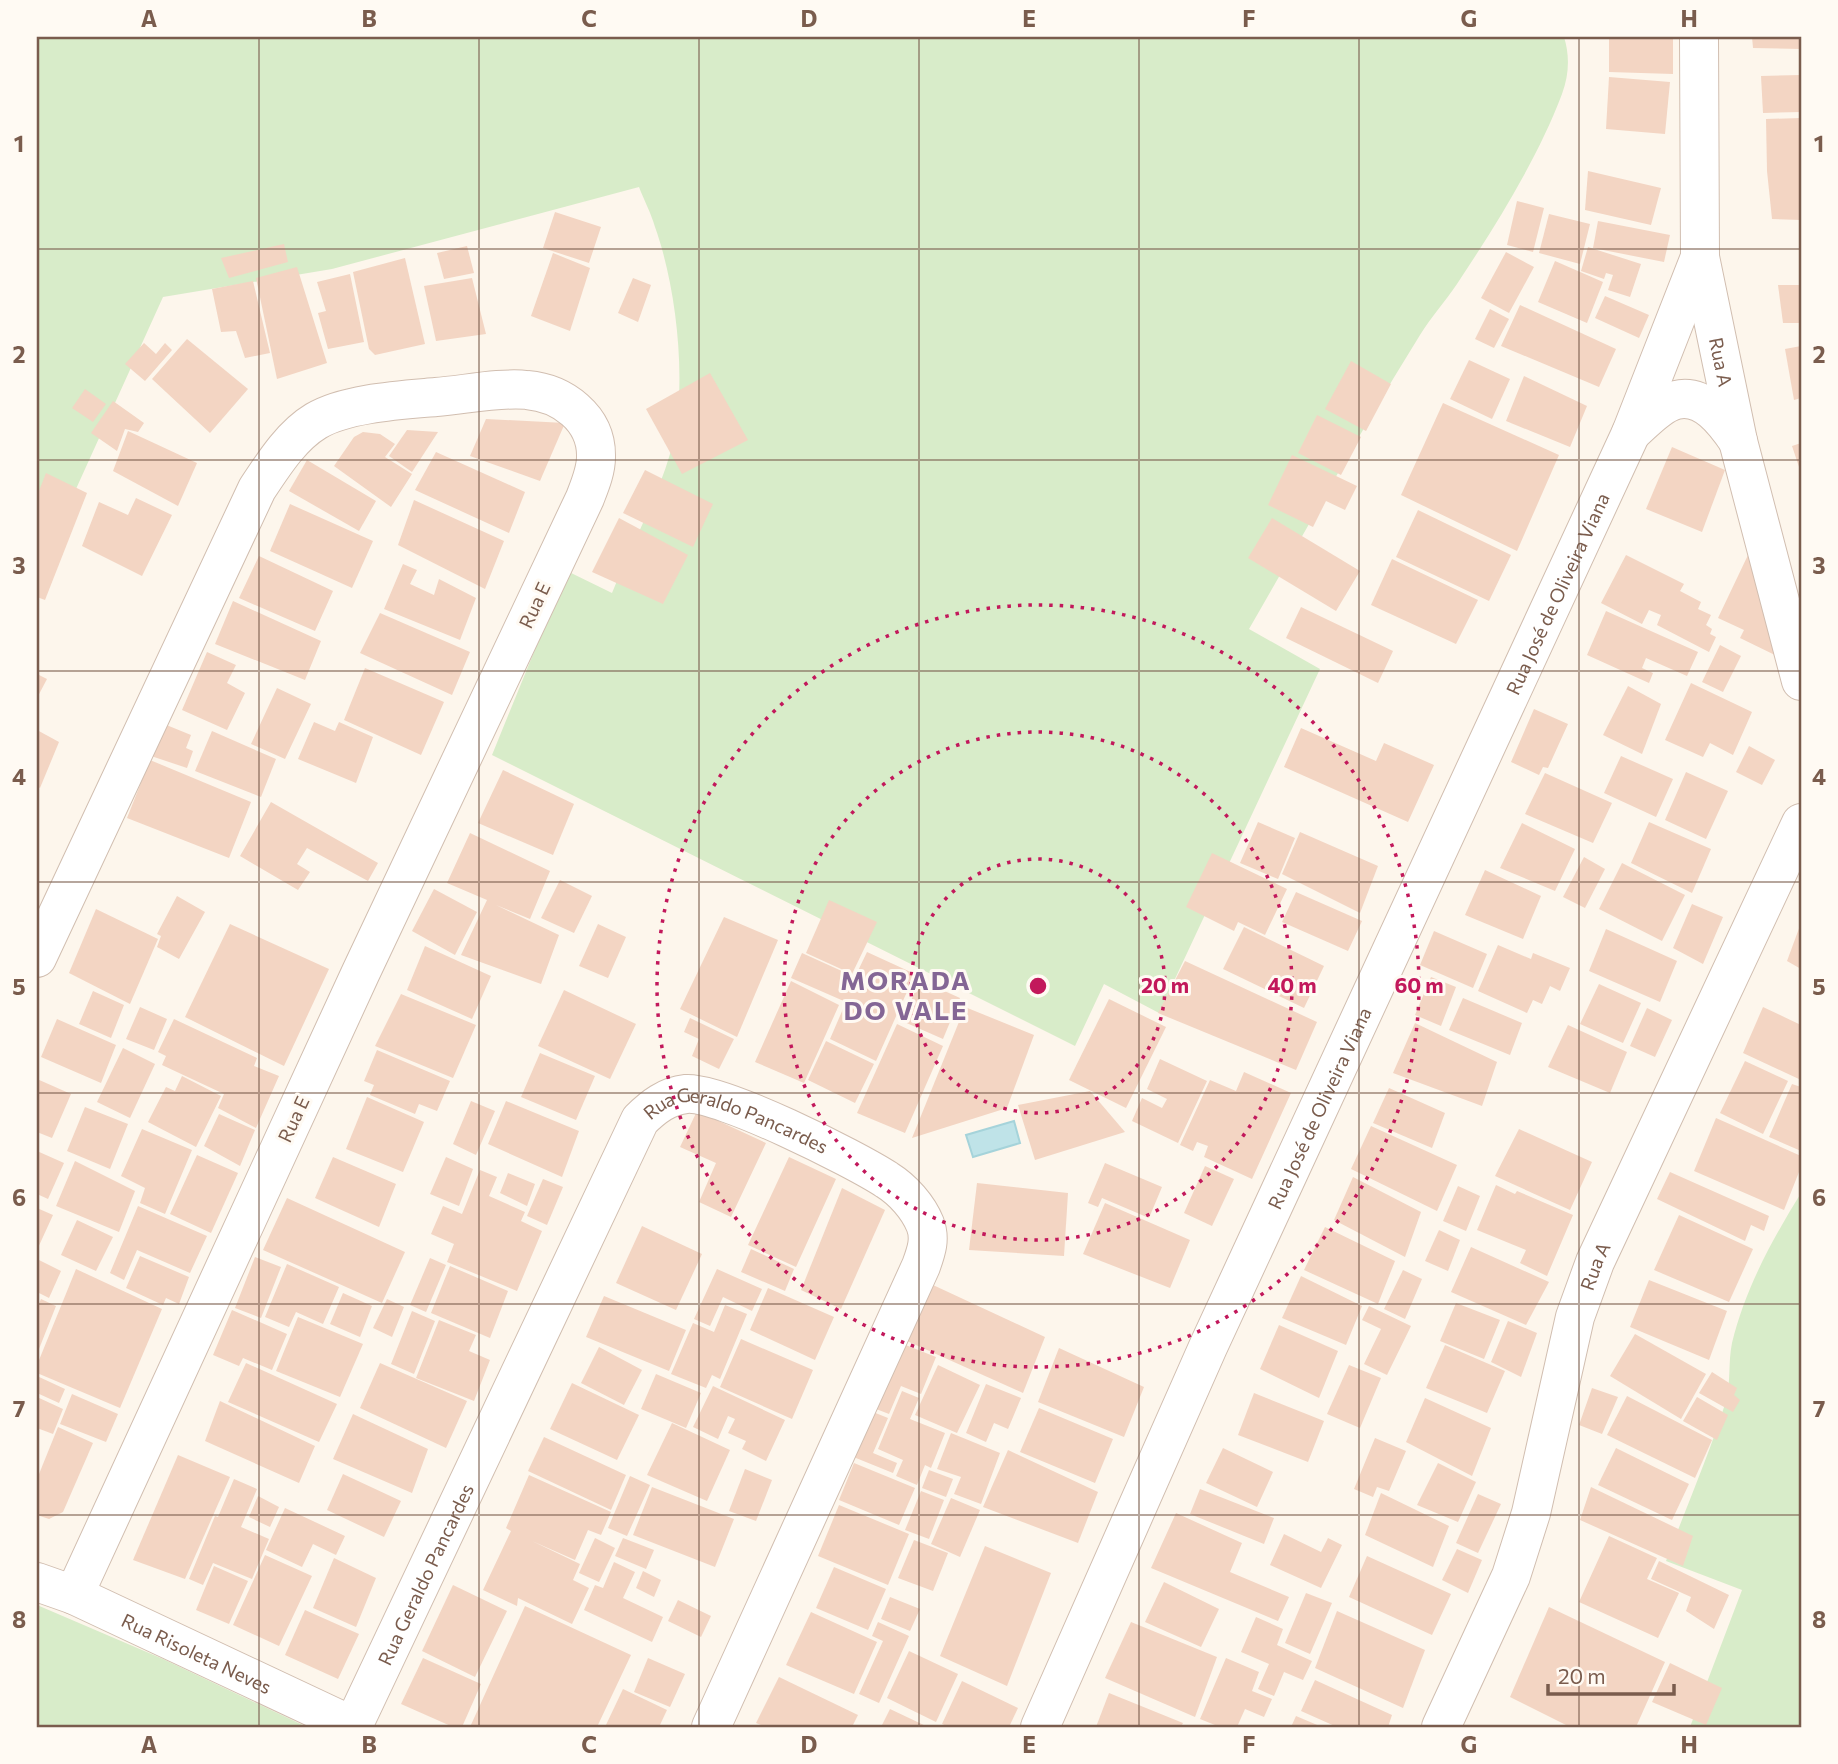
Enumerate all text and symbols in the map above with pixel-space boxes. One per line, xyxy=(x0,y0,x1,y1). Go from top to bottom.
text: A xyxy=(141,4,158,32)
text: B xyxy=(361,4,377,32)
text: C xyxy=(581,4,597,32)
text: D xyxy=(801,4,818,32)
text: E xyxy=(1022,4,1036,32)
text: F xyxy=(1242,4,1256,32)
text: G xyxy=(1461,4,1477,32)
text: H xyxy=(1680,4,1698,32)
text: 1 xyxy=(14,129,24,157)
text: 1 xyxy=(1814,129,1824,157)
street label: Rua A xyxy=(1705,335,1738,389)
text: 2 xyxy=(12,340,26,368)
text: 2 xyxy=(1812,340,1826,368)
street label: Rua José de Oliveira Viana xyxy=(1500,489,1613,698)
text: 3 xyxy=(12,551,26,579)
text: 3 xyxy=(1812,551,1826,579)
street label: Rua E xyxy=(513,578,555,632)
text: 4 xyxy=(12,762,26,790)
text: 4 xyxy=(1812,762,1826,790)
district label: MORADA DO VALE xyxy=(840,964,972,1025)
text: 5 xyxy=(12,972,26,1000)
text: 20 m xyxy=(1141,972,1189,997)
text: 40 m xyxy=(1267,972,1317,997)
text: 60 m xyxy=(1394,972,1444,997)
text: 5 xyxy=(1812,972,1826,1000)
centre of rings xyxy=(1026,974,1050,998)
street label: Rua José de Oliveira Viana xyxy=(1262,1003,1375,1212)
street label: Rua Geraldo Pancardes xyxy=(638,1082,832,1157)
street label: Rua E xyxy=(272,1092,314,1146)
text: 6 xyxy=(12,1183,26,1211)
text: 6 xyxy=(1812,1183,1826,1211)
street label: Rua A xyxy=(1574,1238,1614,1293)
text: 7 xyxy=(13,1394,25,1422)
text: 7 xyxy=(1813,1394,1825,1422)
street label: Rua Geraldo Pancardes xyxy=(372,1480,478,1669)
text: 8 xyxy=(12,1605,26,1633)
text: 8 xyxy=(1812,1605,1826,1633)
street label: Rua Risoleta Neves xyxy=(118,1608,275,1698)
scale bar xyxy=(1548,1652,1674,1696)
text: 20 m xyxy=(1558,1663,1606,1688)
text: A xyxy=(141,1730,158,1758)
text: B xyxy=(361,1730,377,1758)
text: C xyxy=(581,1730,597,1758)
text: D xyxy=(801,1730,818,1758)
text: E xyxy=(1022,1730,1036,1758)
text: F xyxy=(1242,1730,1256,1758)
text: G xyxy=(1461,1730,1477,1758)
text: H xyxy=(1680,1730,1698,1758)

